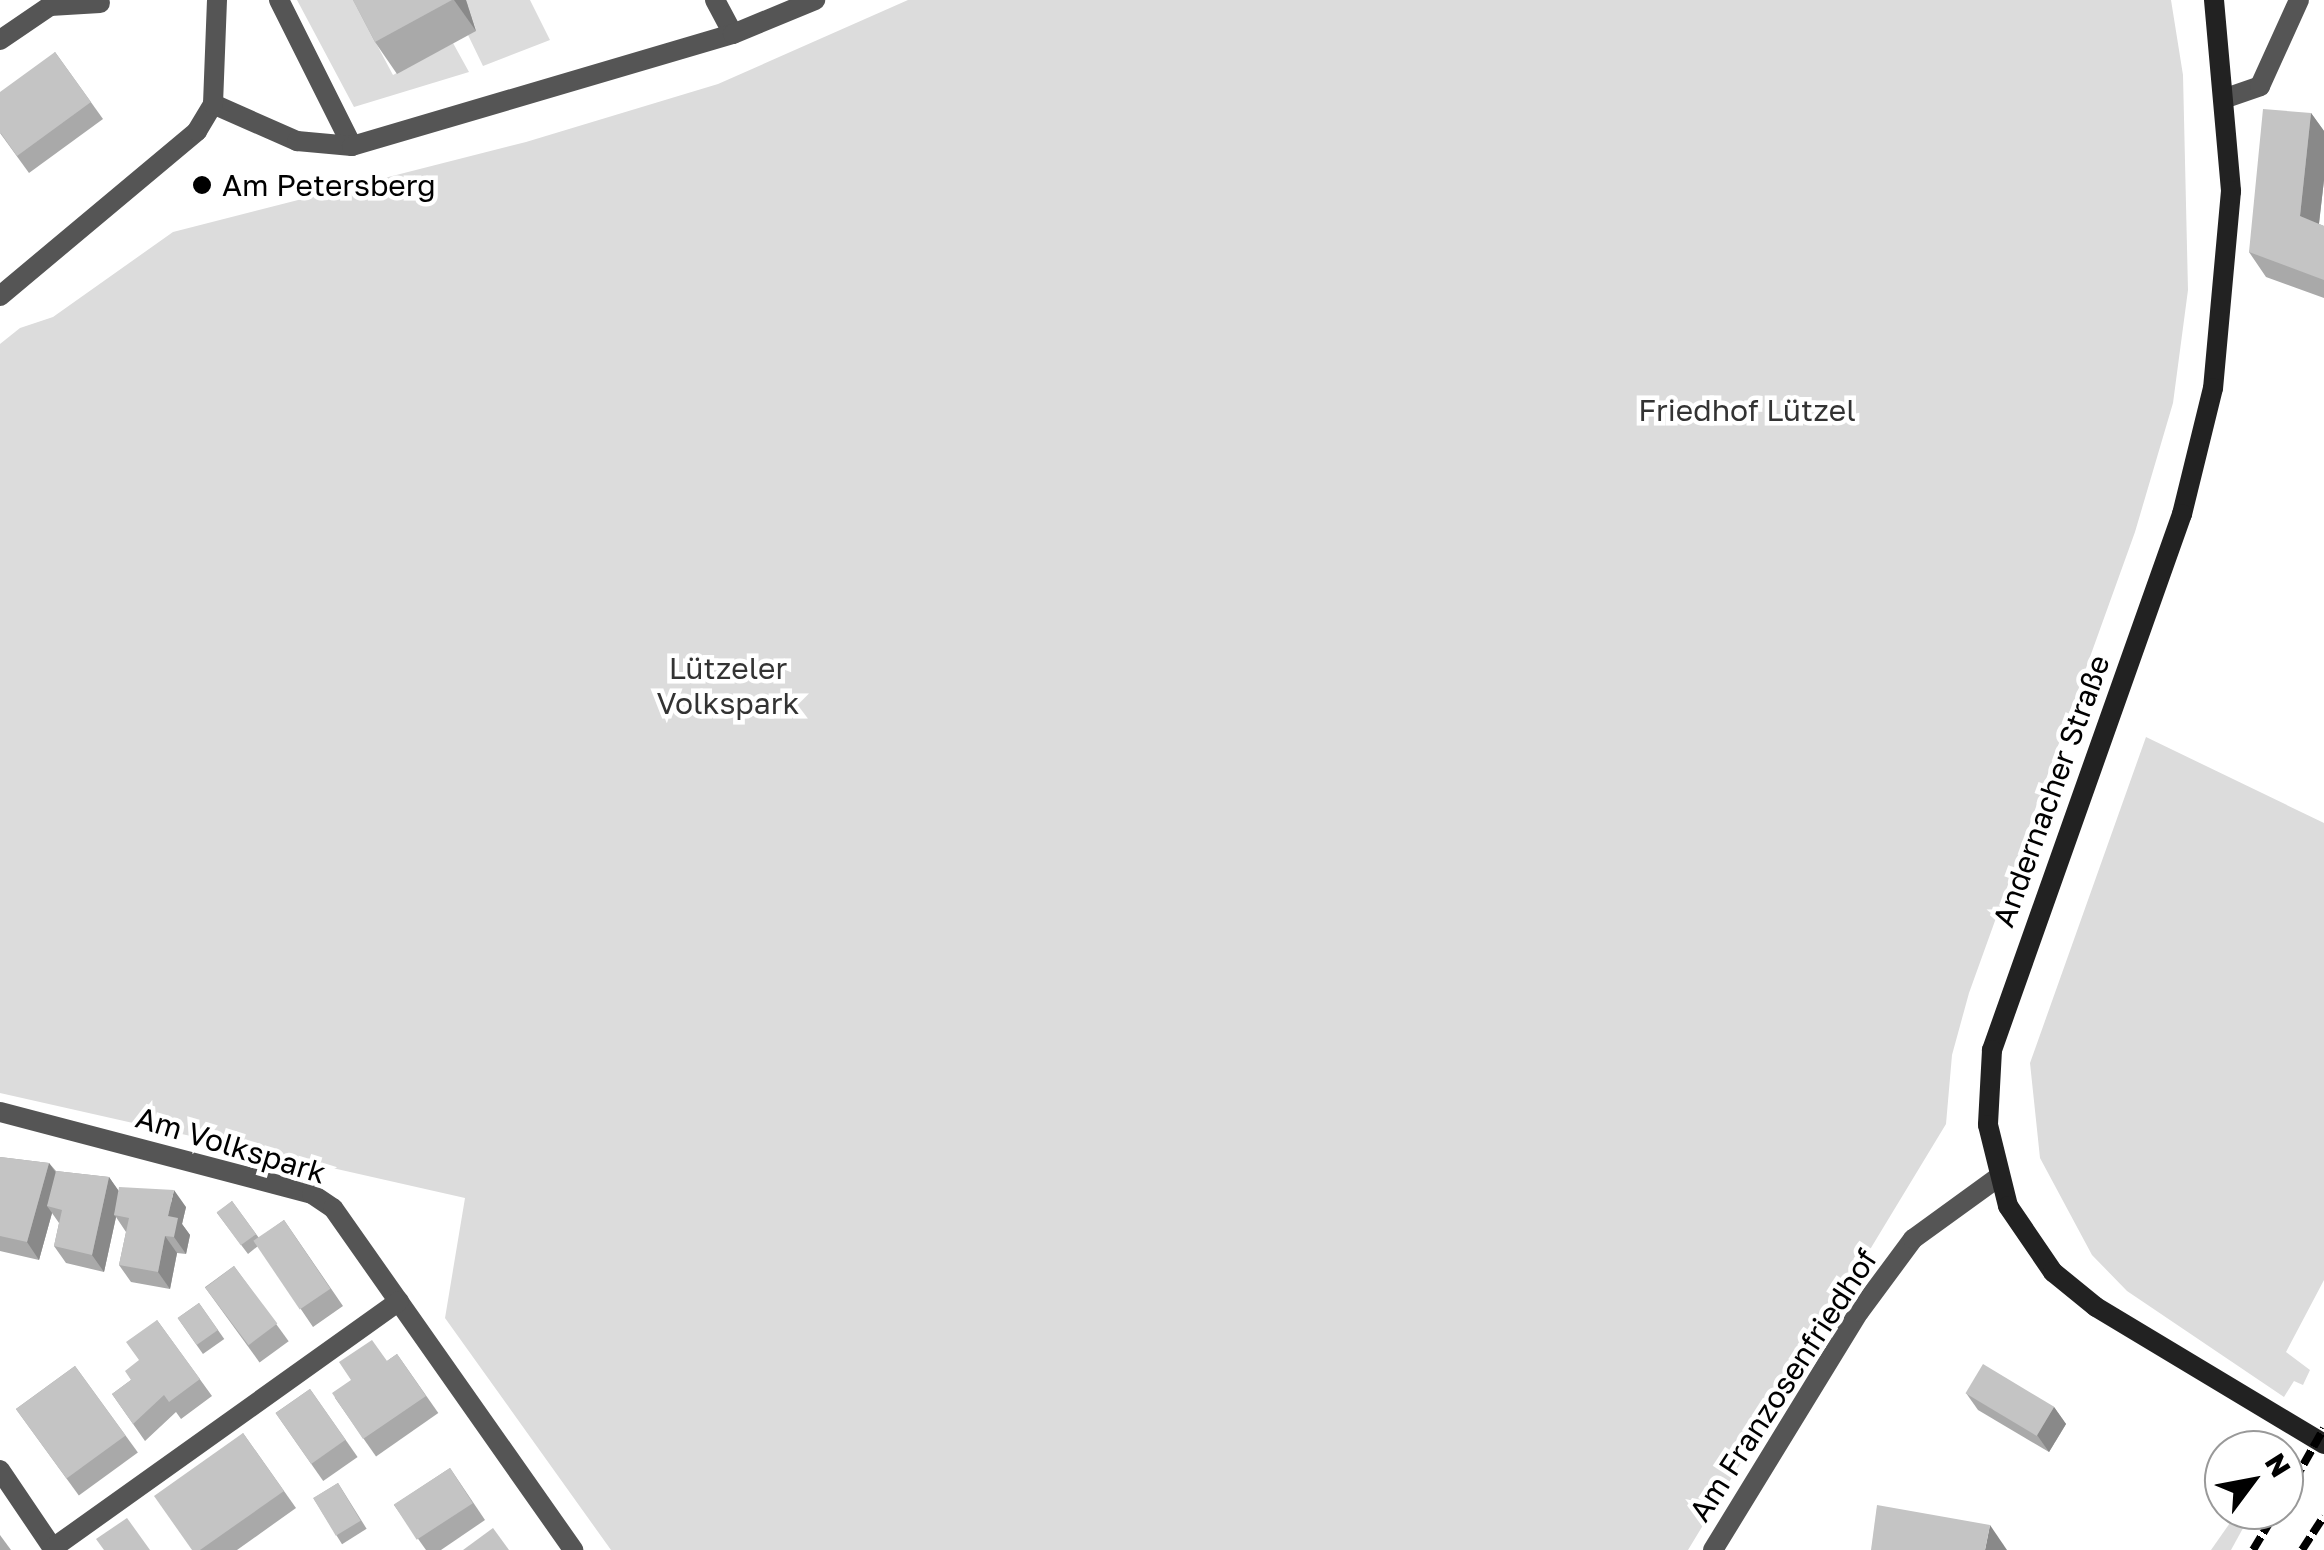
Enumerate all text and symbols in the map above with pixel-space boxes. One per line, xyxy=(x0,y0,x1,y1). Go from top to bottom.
place label: Am Petersberg xyxy=(222,167,436,203)
marker: Am Petersberg xyxy=(191,174,213,196)
park label: Friedhof Lützel xyxy=(1638,392,1856,428)
park label: Lützeler Volkspark xyxy=(657,650,799,720)
street label: Andernacher Straße xyxy=(1985,650,2117,932)
street label: Am Volkspark xyxy=(132,1099,330,1191)
street label: Am Franzosenfriedhof xyxy=(1681,1242,1885,1528)
north arrow xyxy=(2204,1430,2304,1530)
text: N xyxy=(2259,1447,2298,1483)

